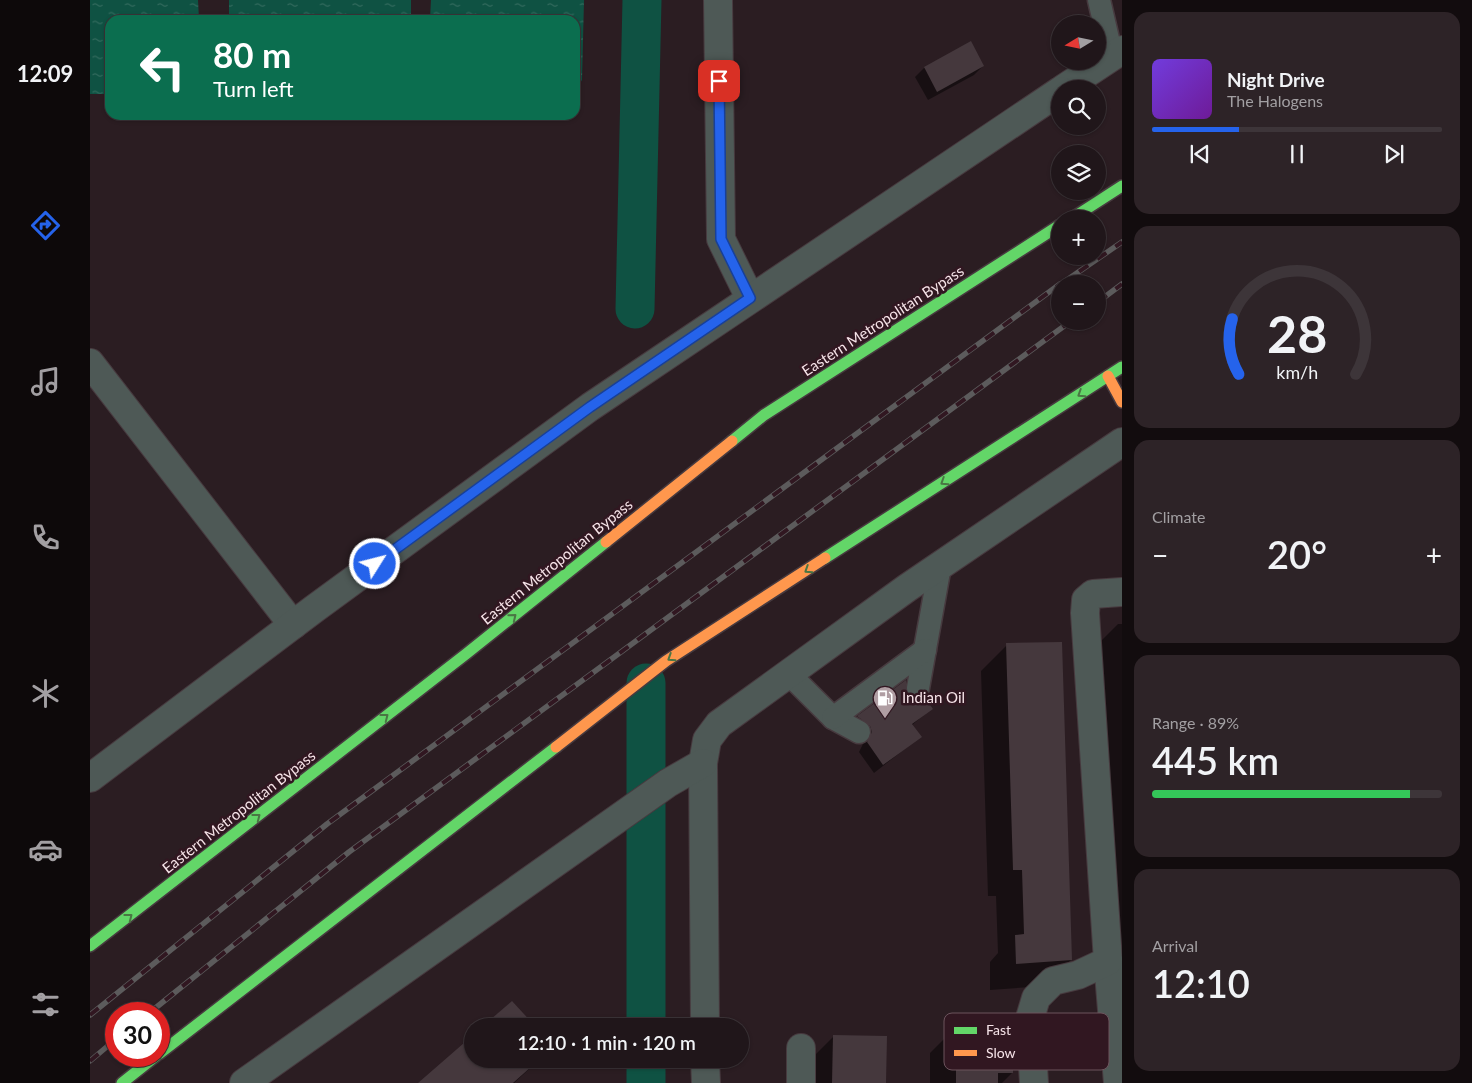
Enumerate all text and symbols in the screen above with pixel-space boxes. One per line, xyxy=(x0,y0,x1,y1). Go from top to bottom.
north arrow xyxy=(1051,15,1106,70)
map controls xyxy=(1051,15,1106,330)
text: 80 m xyxy=(213,33,291,75)
icon: left xyxy=(130,35,195,100)
text: 12:09 xyxy=(17,60,73,87)
pin xyxy=(698,60,740,102)
icon: arrive xyxy=(705,67,733,95)
text: Night Drive xyxy=(1227,68,1325,91)
text: Turn left xyxy=(213,75,294,102)
button: search xyxy=(1051,80,1106,135)
text: The Halogens xyxy=(1227,91,1323,110)
icon: previous xyxy=(1186,140,1214,168)
icon: pause xyxy=(1283,140,1311,168)
icon: next xyxy=(1380,140,1408,168)
button: layers xyxy=(1051,145,1106,200)
icon: directions xyxy=(28,208,63,243)
button: + xyxy=(1051,210,1106,265)
street label: Eastern Metropolitan Bypass xyxy=(798,261,967,379)
button: − xyxy=(1051,275,1106,330)
text: 28 xyxy=(1267,302,1327,364)
text: km/h xyxy=(1276,361,1318,383)
icon: music xyxy=(28,364,63,399)
one-way arrow xyxy=(1077,388,1087,397)
one-way arrow xyxy=(941,475,950,485)
street label: Eastern Metropolitan Bypass xyxy=(477,495,636,628)
text: Climate xyxy=(1152,507,1205,526)
icon: phone xyxy=(28,520,63,555)
text: 20° xyxy=(1267,531,1327,577)
position arrow xyxy=(348,537,400,589)
text: − xyxy=(1152,538,1168,572)
text: + xyxy=(1426,538,1442,572)
one-way arrow xyxy=(804,563,813,573)
one-way arrow xyxy=(507,614,516,622)
one-way arrow xyxy=(667,652,677,661)
icon: climate xyxy=(28,676,63,711)
fuel station icon: Indian Oil xyxy=(872,685,898,719)
place label: Indian Oil xyxy=(902,688,965,706)
text: Range · 89% xyxy=(1152,713,1239,732)
one-way arrow xyxy=(379,715,388,723)
text: 445 km xyxy=(1152,737,1279,783)
street label: Eastern Metropolitan Bypass xyxy=(158,746,318,877)
one-way arrow xyxy=(251,814,261,823)
icon: car xyxy=(28,832,63,867)
one-way arrow xyxy=(123,913,132,922)
text: Arrival xyxy=(1152,936,1198,955)
text: 12:10 xyxy=(1152,960,1250,1006)
icon: filters xyxy=(28,987,63,1022)
speed limit sign: 30 xyxy=(105,1002,170,1067)
legend xyxy=(944,1013,1109,1070)
text: Fast xyxy=(986,1021,1011,1038)
text: 12:10 · 1 min · 120 m xyxy=(517,1031,696,1054)
text: Slow xyxy=(986,1044,1016,1061)

